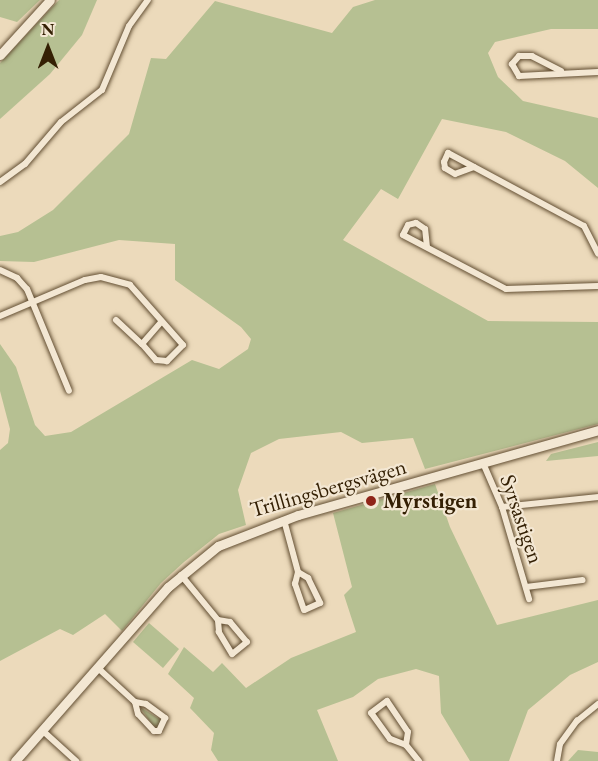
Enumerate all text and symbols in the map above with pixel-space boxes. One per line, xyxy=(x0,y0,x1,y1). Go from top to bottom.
north arrow xyxy=(18,18,78,78)
text: N xyxy=(42,19,54,40)
street label: Trillingsbergsvägen xyxy=(247,453,409,523)
street label: Syrsastigen xyxy=(494,471,550,567)
place label: Myrstigen xyxy=(383,488,477,514)
marker: Myrstigen xyxy=(364,494,378,508)

